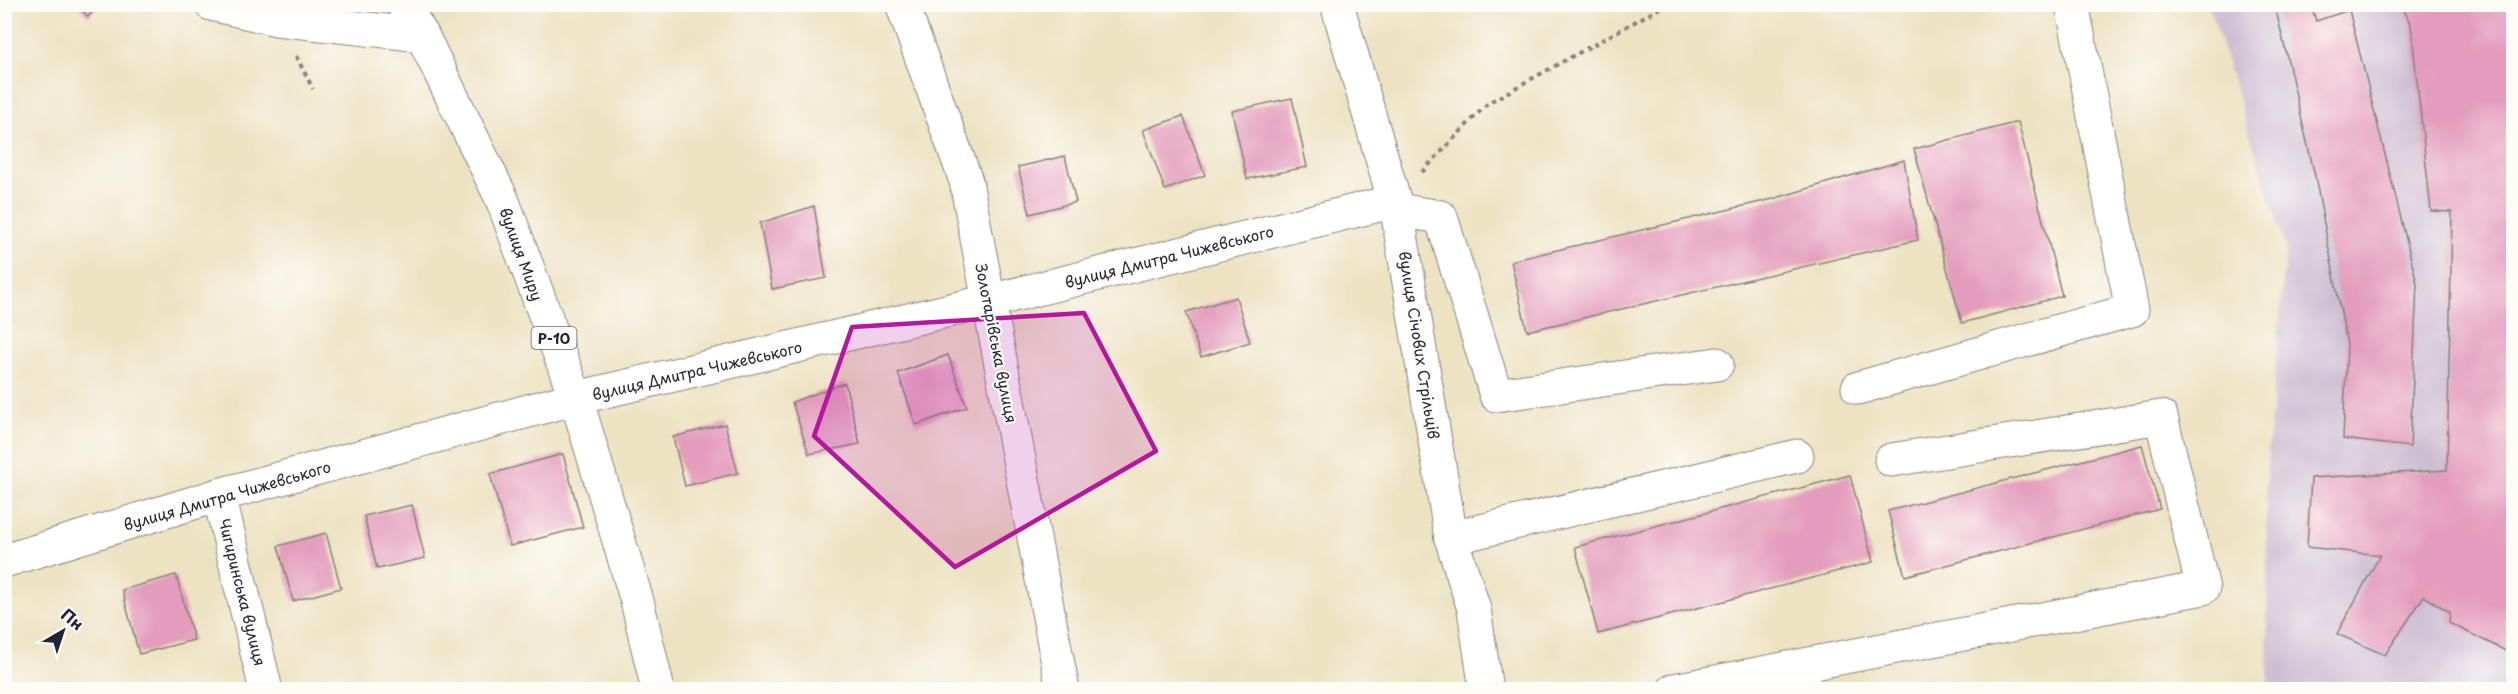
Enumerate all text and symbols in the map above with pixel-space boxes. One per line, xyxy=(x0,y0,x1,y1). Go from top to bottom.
street label: вулиця Миру xyxy=(494,204,550,304)
street label: вулиця Дмитра Чижевського xyxy=(1062,219,1276,293)
street label: вулиця Січових Стрільців xyxy=(1394,250,1446,441)
street label: Золотарівська вулиця xyxy=(970,261,1024,425)
road number: Р-10 xyxy=(532,327,576,349)
street label: вулиця Дмитра Чижевського xyxy=(590,335,804,405)
street label: вулиця Дмитра Чижевського xyxy=(121,454,333,536)
street label: Чигиринська вулиця xyxy=(214,516,272,668)
north arrow xyxy=(33,601,93,661)
text: Пн xyxy=(57,602,90,635)

